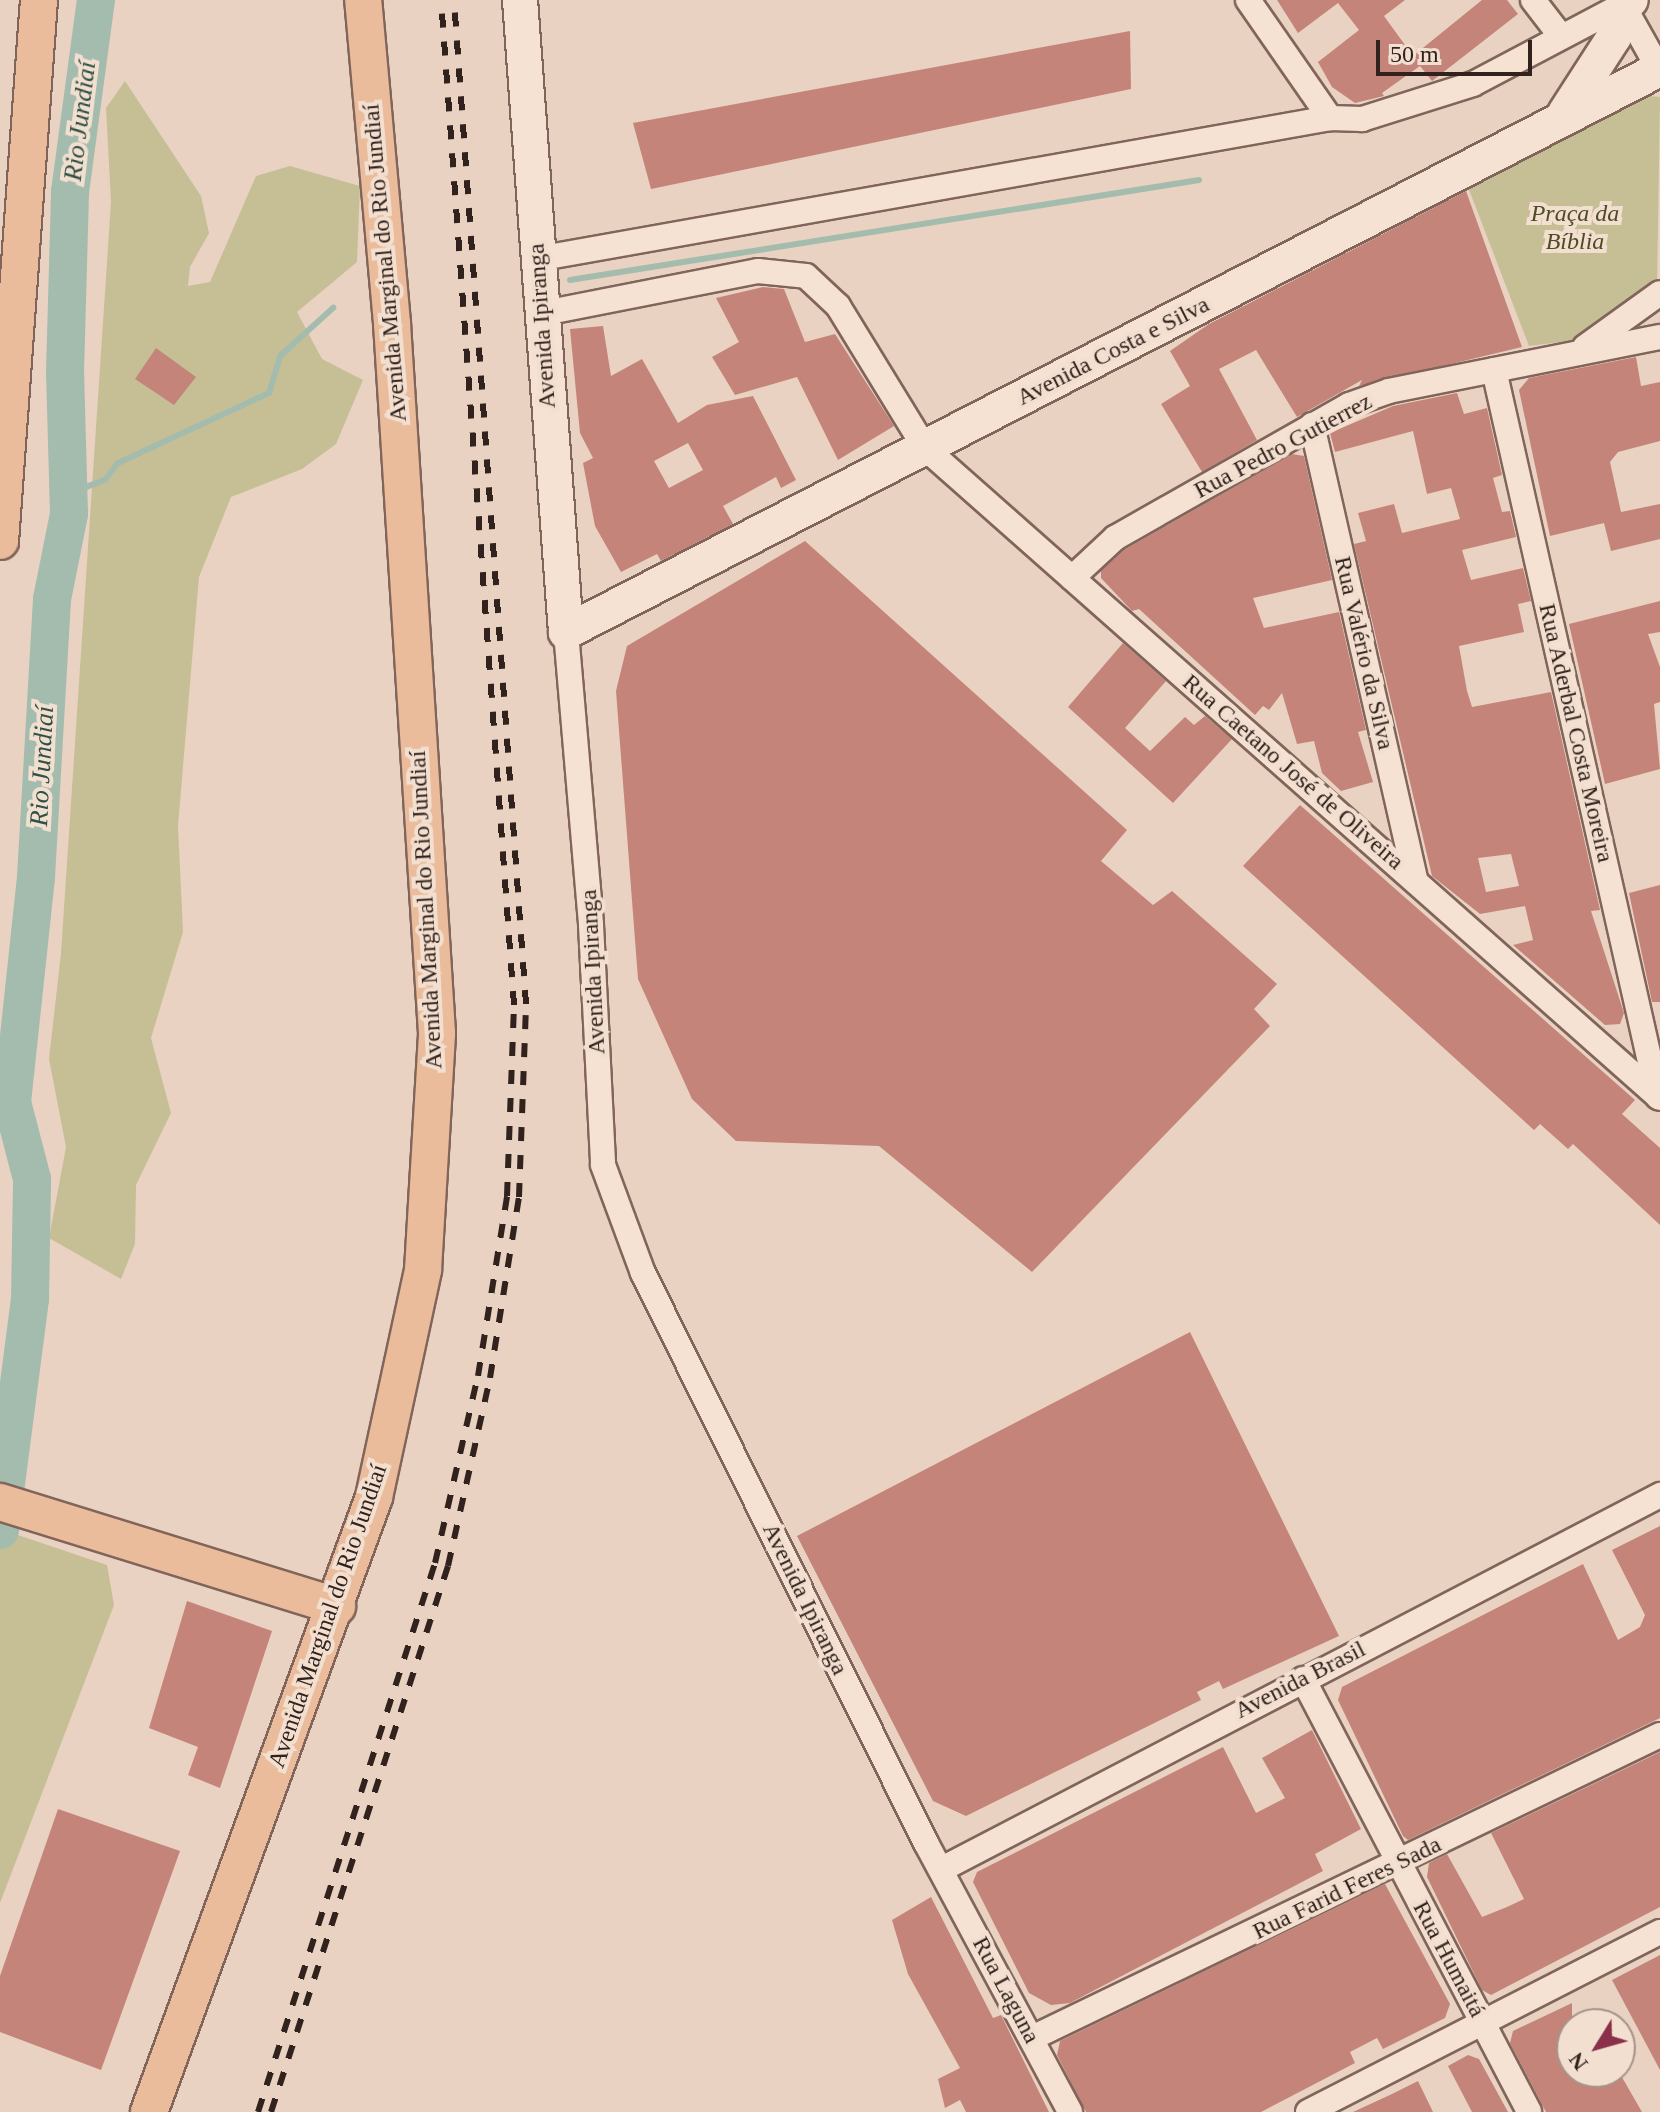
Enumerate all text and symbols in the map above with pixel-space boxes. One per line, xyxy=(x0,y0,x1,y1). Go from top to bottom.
scale bar xyxy=(1380,24,1536,74)
text: 50 m xyxy=(1390,41,1439,67)
water label: Rio Jundiaí xyxy=(57,59,103,183)
street label: Avenida Marginal do Rio Jundiaí xyxy=(357,103,413,423)
park label: Praça da Bíblia xyxy=(1531,200,1619,256)
street label: Avenida Ipiranga xyxy=(522,242,562,410)
street label: Avenida Costa e Silva xyxy=(1012,290,1214,412)
street label: Rua Pedro Gutierrez xyxy=(1189,387,1377,505)
street label: Rua Valério da Silva xyxy=(1328,553,1400,753)
street label: Rua Aderbal Costa Moreira xyxy=(1532,600,1620,866)
street label: Rua Caetano José de Oliveira xyxy=(1176,668,1410,876)
water label: Rio Jundiaí xyxy=(23,705,61,827)
street label: Avenida Marginal do Rio Jundiaí xyxy=(403,750,449,1070)
street label: Avenida Ipiranga xyxy=(574,889,612,1055)
street label: Avenida Marginal do Rio Jundiaí xyxy=(262,1460,394,1772)
street label: Avenida Ipiranga xyxy=(756,1518,854,1680)
street label: Avenida Brasil xyxy=(1230,1635,1370,1725)
street label: Rua Farid Feres Sada xyxy=(1248,1830,1446,1946)
street label: Rua Humaitá xyxy=(1406,1896,1492,2022)
street label: Rua Laguna xyxy=(966,1932,1046,2048)
north arrow xyxy=(1556,2008,1636,2088)
text: N xyxy=(1563,2048,1593,2075)

